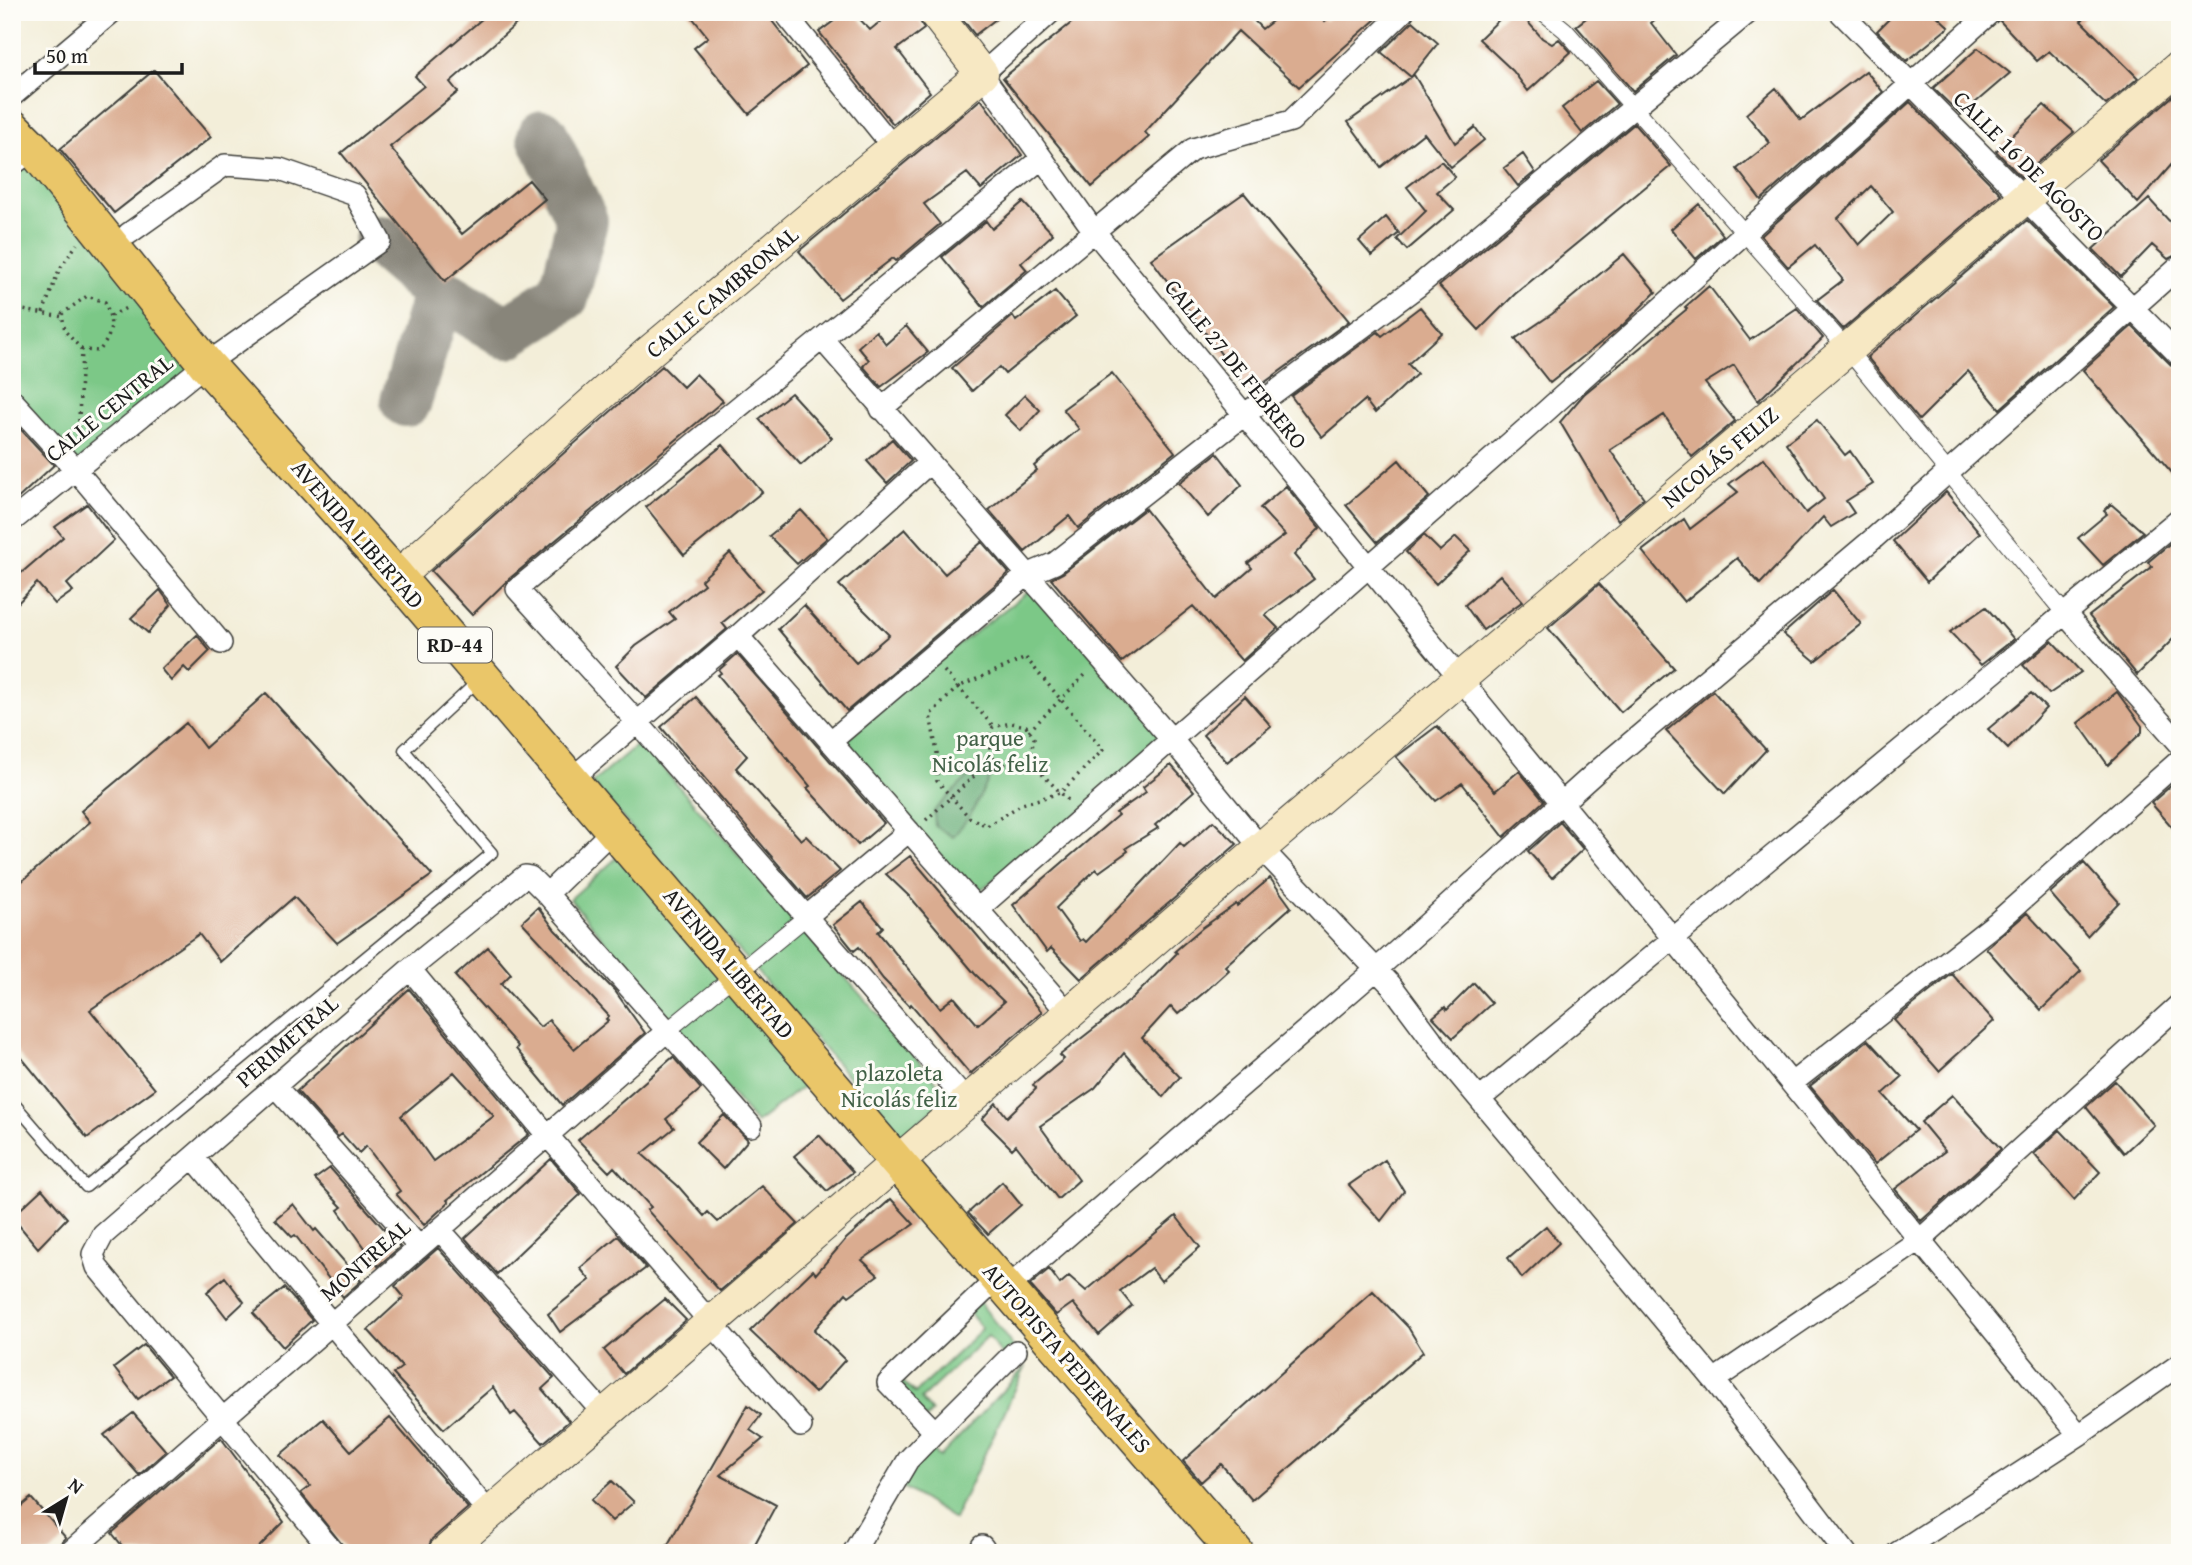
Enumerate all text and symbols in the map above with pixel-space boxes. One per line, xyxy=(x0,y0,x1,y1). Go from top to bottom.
scale bar xyxy=(35,32,182,76)
text: 50 m xyxy=(46,40,88,71)
street label: CALLE 16 DE AGOSTO xyxy=(1946,83,2112,249)
street label: CALLE CAMBRONAL xyxy=(638,218,805,365)
street label: CALLE 27 DE FEBRERO xyxy=(1157,271,1316,456)
street label: CALLE CENTRAL xyxy=(38,346,179,469)
street label: NICOLÁS FELIZ xyxy=(1654,398,1785,515)
street label: AVENIDA LIBERTAD xyxy=(284,452,433,616)
road number: RD-44 xyxy=(418,628,492,662)
park label: parque Nicolás feliz xyxy=(932,721,1048,780)
street label: AVENIDA LIBERTAD xyxy=(656,880,803,1045)
street label: PERIMETRAL xyxy=(228,987,345,1094)
park label: plazoleta Nicolás feliz xyxy=(841,1056,957,1115)
street label: MONTREAL xyxy=(312,1211,417,1308)
street label: AUTOPISTA PEDERNALES xyxy=(975,1255,1159,1460)
north arrow xyxy=(32,1464,102,1534)
text: N xyxy=(63,1470,90,1501)

